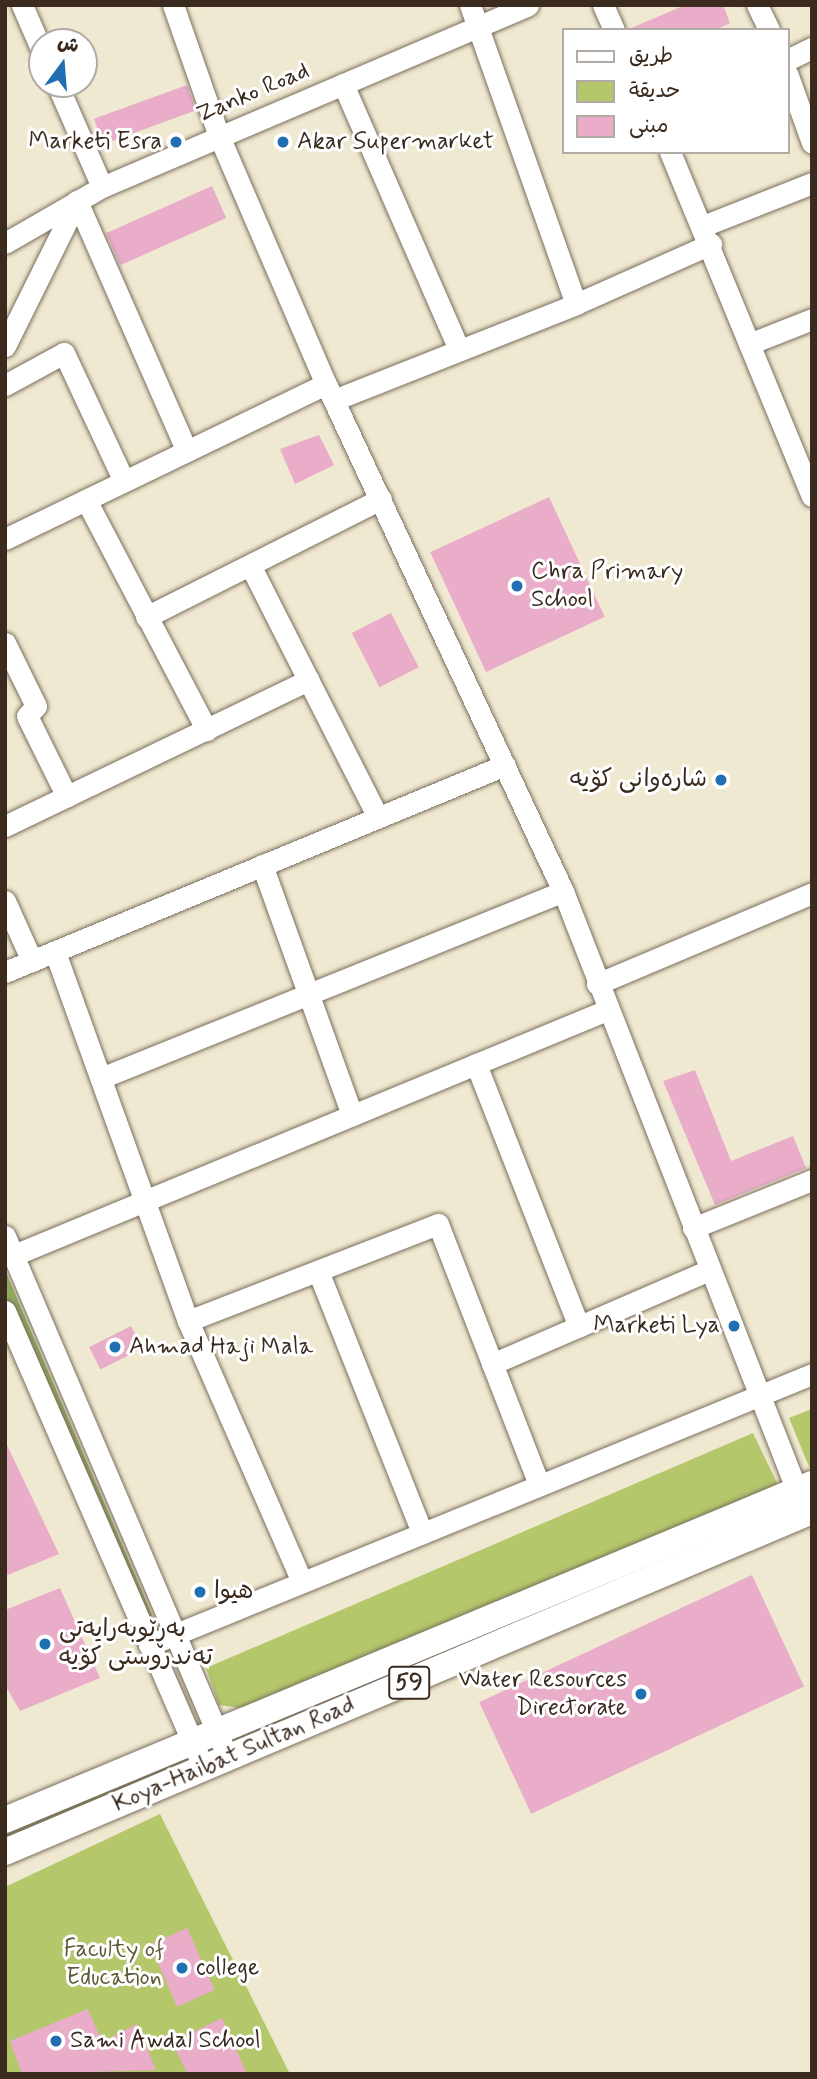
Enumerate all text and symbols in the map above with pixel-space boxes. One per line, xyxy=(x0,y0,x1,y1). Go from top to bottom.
north arrow xyxy=(28,28,98,98)
legend xyxy=(562,28,789,154)
text: ش xyxy=(55,29,82,59)
text: طريق xyxy=(629,42,673,70)
street label: Zanko Road xyxy=(192,56,314,130)
text: حديقة xyxy=(629,77,680,105)
text: مبنى xyxy=(629,112,668,140)
place label: Marketi Esra xyxy=(28,128,162,156)
place label: Akar Supermarket xyxy=(297,128,490,156)
marker: Marketi Esra xyxy=(168,134,184,150)
marker: Akar Supermarket xyxy=(275,134,291,150)
place label: Chra Primary School xyxy=(531,558,680,614)
marker: Chra Primary School xyxy=(509,578,525,594)
place label: شارەوانی کۆیە xyxy=(570,766,707,794)
marker: شارەوانی کۆیە xyxy=(713,772,729,788)
place label: Marketi Lya xyxy=(594,1312,720,1340)
marker: Marketi Lya xyxy=(726,1318,742,1334)
place label: Ahmad Haji Mala xyxy=(129,1333,311,1361)
marker: Ahmad Haji Mala xyxy=(107,1339,123,1355)
place label: هیوا xyxy=(214,1578,253,1606)
marker: هیوا xyxy=(192,1584,208,1600)
place label: بەڕێوبەرایەتی تەندروستی کۆیە xyxy=(59,1616,213,1672)
marker: بەڕێوبەرایەتی تەندروستی کۆیە xyxy=(37,1636,53,1652)
road number: 59 xyxy=(388,1664,430,1702)
place label: Water Resources Directorate xyxy=(453,1666,627,1722)
marker: Water Resources Directorate xyxy=(633,1686,649,1702)
street label: Koya-Haibat Sultan Road xyxy=(109,1691,359,1819)
park label: Faculty of Education xyxy=(63,1936,165,1992)
place label: college xyxy=(196,1954,259,1982)
marker: college xyxy=(174,1960,190,1976)
place label: Sami Awdal School xyxy=(70,2027,260,2055)
marker: Sami Awdal School xyxy=(48,2033,64,2049)

